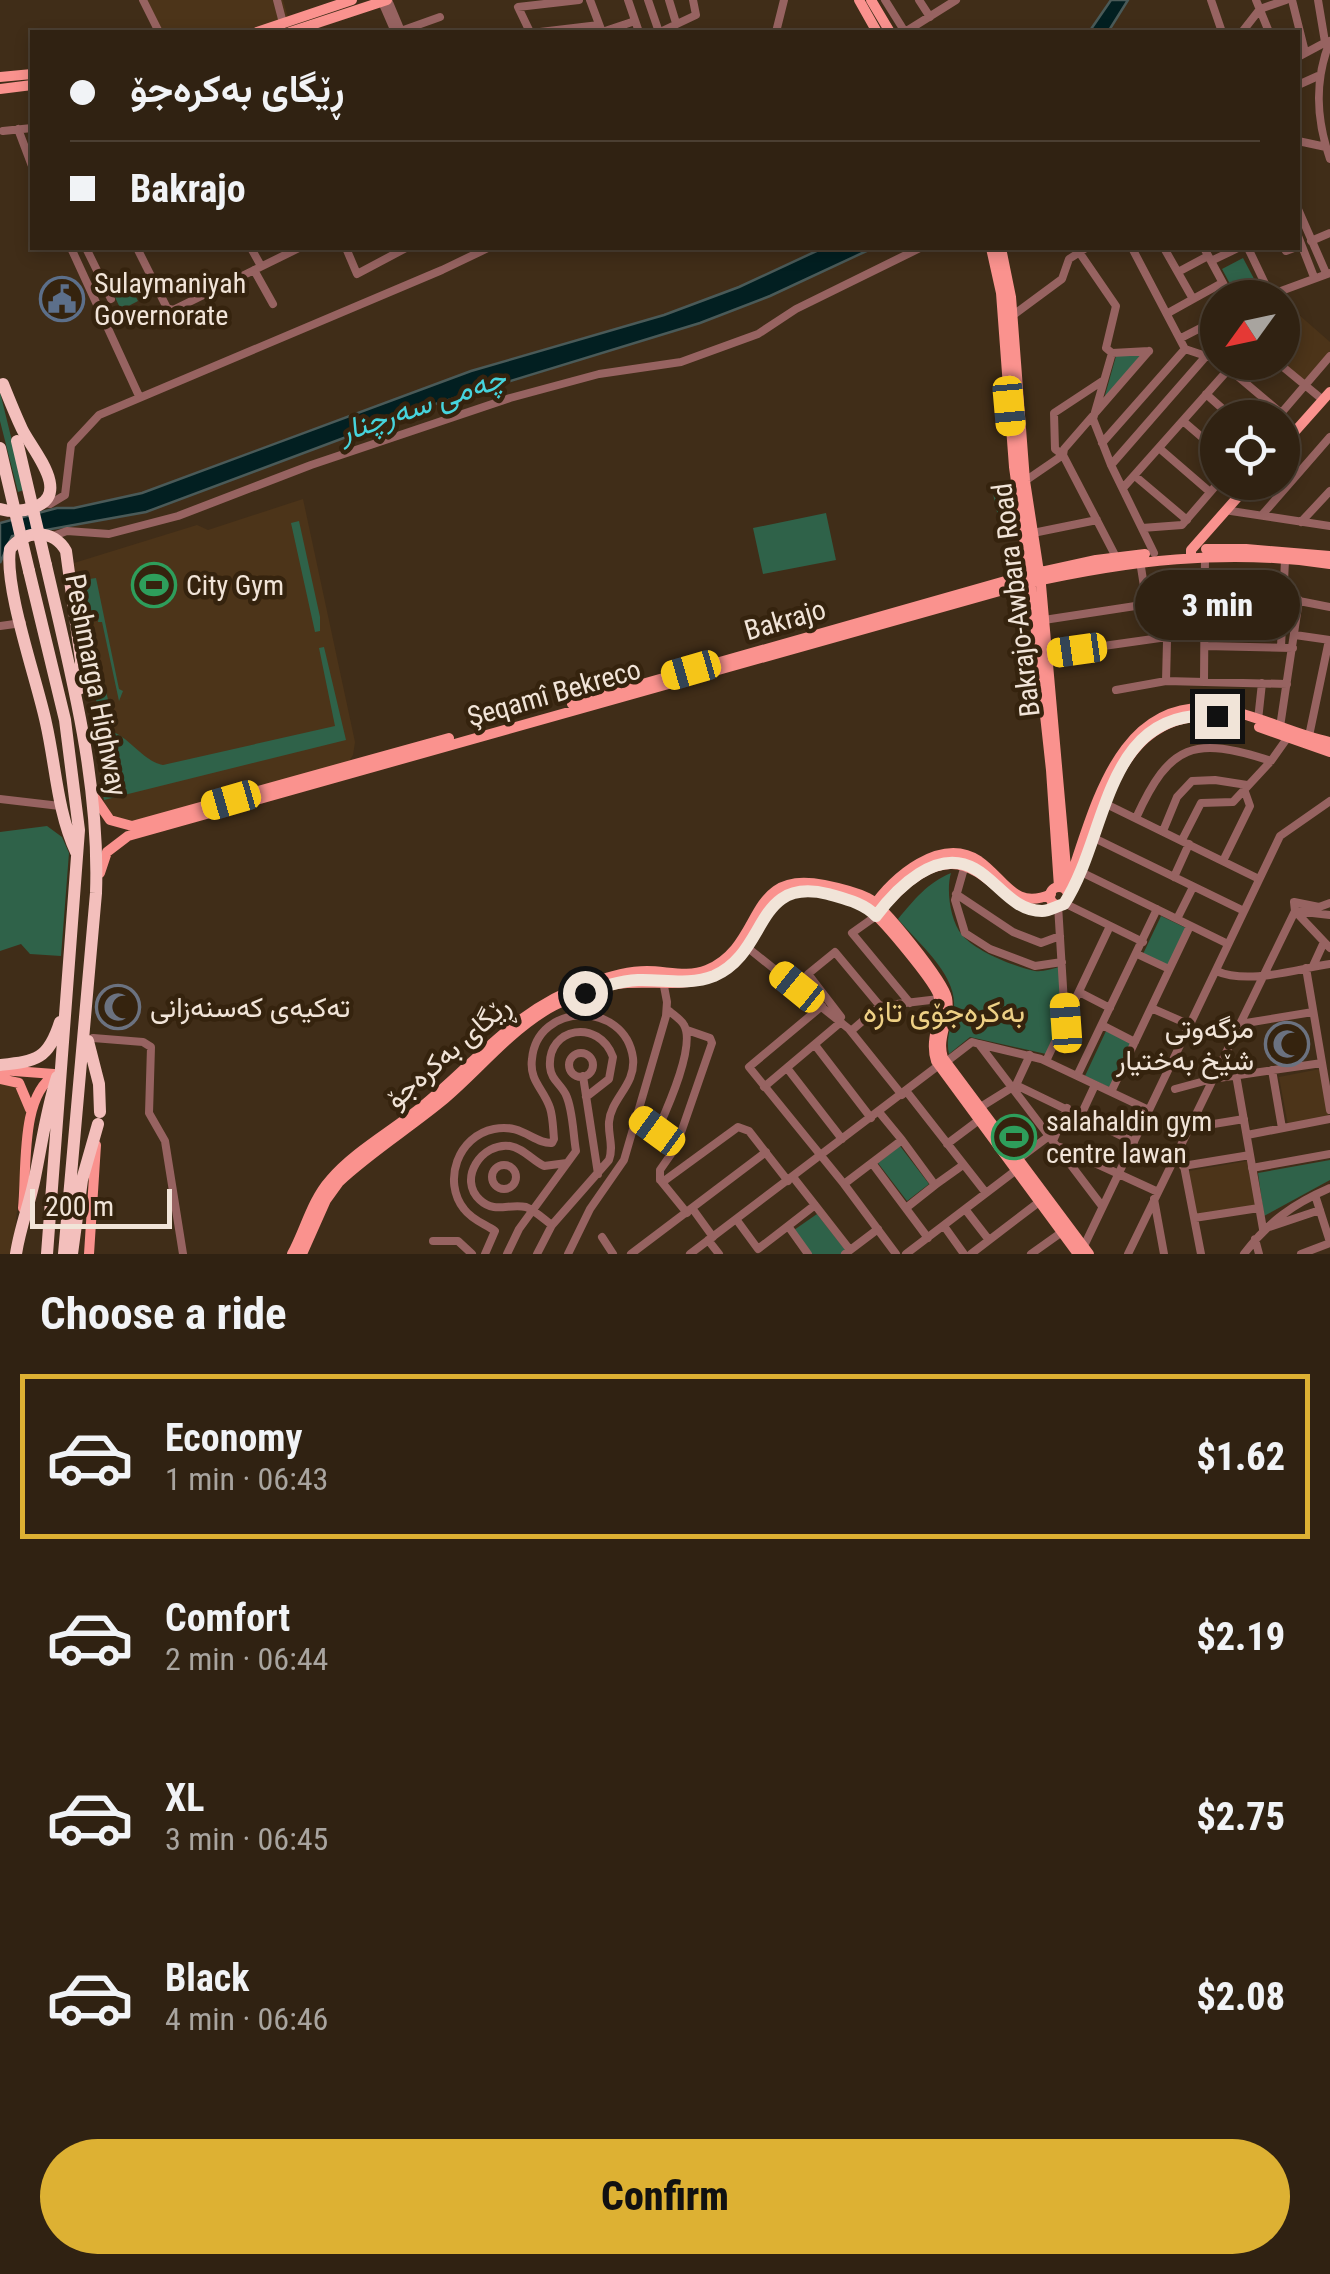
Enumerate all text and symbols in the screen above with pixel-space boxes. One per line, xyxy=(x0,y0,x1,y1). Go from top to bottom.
text: ڕێگای بەکرەجۆ xyxy=(130,67,345,111)
text: Bakrajo xyxy=(130,167,246,211)
place label: Sulaymaniyah Governorate xyxy=(94,267,246,332)
public building icon: Sulaymaniyah Governorate xyxy=(39,276,85,322)
north arrow xyxy=(1200,280,1300,380)
map controls xyxy=(1200,280,1300,500)
water label: چەمی سەرچنار xyxy=(332,359,512,452)
car xyxy=(991,375,1027,437)
button: locate xyxy=(1200,400,1300,500)
street label: Bakrajo-Awbara Road xyxy=(985,481,1047,719)
sports icon: City Gym xyxy=(131,562,177,608)
place label: City Gym xyxy=(186,569,284,602)
street label: Peshmarga Highway xyxy=(58,571,134,799)
callout: 3 min xyxy=(1134,571,1300,641)
text: 3 min xyxy=(1182,586,1253,624)
street label: Bakrajo xyxy=(741,593,829,647)
car xyxy=(1045,631,1109,669)
car xyxy=(658,647,724,693)
street label: Şeqamî Bekreco xyxy=(464,653,644,733)
route end xyxy=(1195,694,1240,739)
car xyxy=(198,777,264,823)
car xyxy=(764,956,830,1018)
route start xyxy=(563,971,608,1016)
mosque icon: تەکیەی کەسنەزانی xyxy=(95,984,141,1030)
street label: ڕێگای بەکرەجۆ xyxy=(379,989,521,1120)
place label: تەکیەی کەسنەزانی xyxy=(150,991,350,1025)
car xyxy=(1049,992,1083,1054)
district label: بەکرەجۆی تازە xyxy=(863,994,1025,1030)
place label: مزگەوتی شێخ بەختیار xyxy=(1115,1012,1254,1080)
mosque icon: مزگەوتی شێخ بەختیار xyxy=(1264,1021,1310,1067)
car xyxy=(624,1101,690,1161)
place label: salahaldin gym centre lawan xyxy=(1046,1105,1212,1170)
sports icon: salahaldin gym centre lawan xyxy=(991,1114,1037,1160)
scale bar xyxy=(30,1184,172,1228)
text: 200 m xyxy=(45,1190,114,1223)
text: Choose a ride xyxy=(40,1287,287,1340)
icon: car xyxy=(45,1412,135,1502)
text: Economy xyxy=(165,1416,302,1460)
text: $1.62 xyxy=(1196,1435,1285,1479)
text: 1 min · 06:43 xyxy=(165,1460,328,1498)
icon: car xyxy=(45,1592,135,1682)
text: Comfort xyxy=(165,1596,290,1640)
text: $2.19 xyxy=(1196,1615,1285,1659)
text: 2 min · 06:44 xyxy=(165,1640,328,1678)
icon: car xyxy=(45,1772,135,1862)
text: XL xyxy=(165,1776,204,1820)
text: $2.75 xyxy=(1196,1795,1285,1839)
text: 3 min · 06:45 xyxy=(165,1820,328,1858)
icon: car xyxy=(45,1952,135,2042)
text: Black xyxy=(165,1956,249,2000)
text: $2.08 xyxy=(1196,1975,1285,2019)
text: 4 min · 06:46 xyxy=(165,2000,328,2038)
button: Confirm xyxy=(40,2139,1290,2254)

